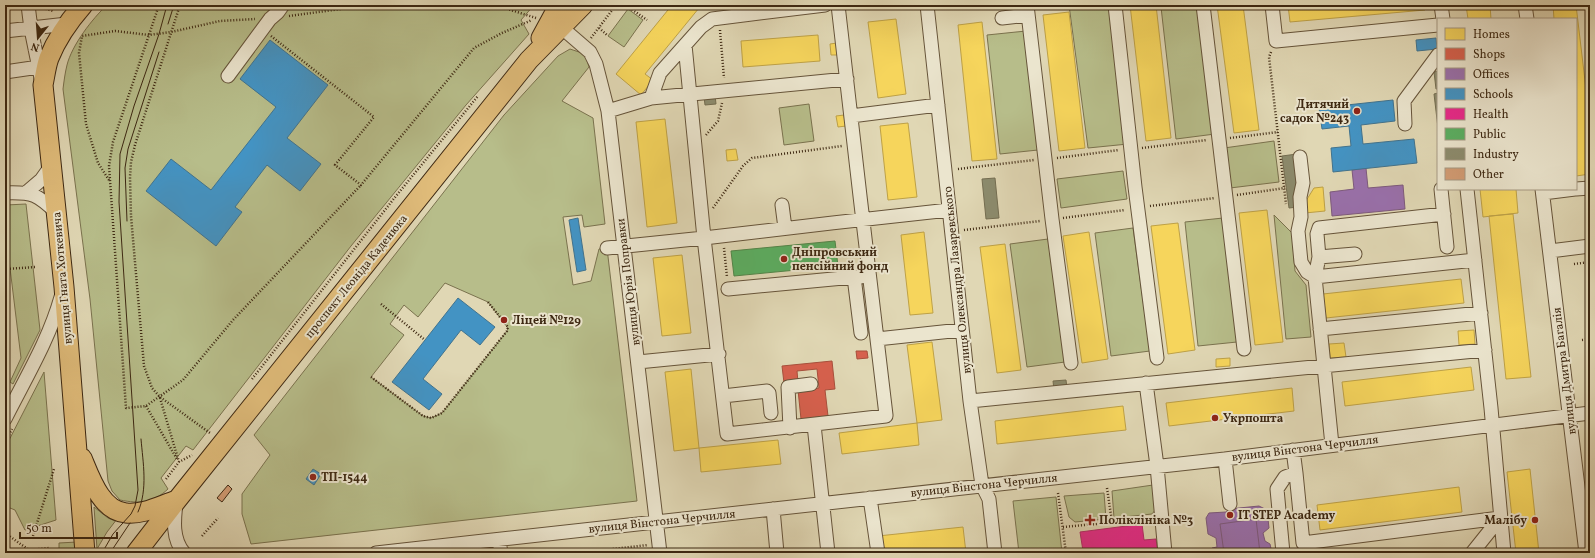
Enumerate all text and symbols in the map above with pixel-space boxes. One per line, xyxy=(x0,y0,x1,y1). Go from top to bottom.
north arrow xyxy=(18,18,58,58)
legend xyxy=(1437,18,1577,190)
text: Homes xyxy=(1473,27,1510,43)
text: N xyxy=(29,38,42,54)
text: Shops xyxy=(1473,47,1505,63)
text: Offices xyxy=(1473,67,1509,83)
text: Schools xyxy=(1473,87,1513,103)
place label: Дитячий садок №243 xyxy=(1280,97,1349,127)
marker: Дитячий садок №243 xyxy=(1352,106,1362,116)
text: Health xyxy=(1473,107,1509,123)
text: Public xyxy=(1473,127,1506,143)
text: Industry xyxy=(1473,147,1519,163)
text: Other xyxy=(1473,167,1504,183)
street label: вулиця Олександра Лазаревського xyxy=(940,185,976,374)
street label: вулиця Гната Хоткевича xyxy=(49,211,77,345)
street label: проспект Леоніда Каденюка xyxy=(302,211,412,342)
street label: вулиця Юрія Поправки xyxy=(613,217,645,346)
place label: Дніпровський пенсійний фонд xyxy=(792,245,889,275)
marker: Дніпровський пенсійний фонд xyxy=(779,254,789,264)
street label: вулиця Дмитра Багалія xyxy=(1549,306,1581,435)
place label: Ліцей №129 xyxy=(512,313,581,329)
marker: Ліцей №129 xyxy=(499,315,509,325)
place label: Укрпошта xyxy=(1223,411,1284,427)
marker: Укрпошта xyxy=(1210,413,1220,423)
street label: вулиця Вінстона Черчилля xyxy=(1231,432,1379,466)
place label: ТП-1544 xyxy=(321,470,368,486)
street label: вулиця Вінстона Черчилля xyxy=(910,470,1058,502)
marker: ТП-1544 xyxy=(308,472,318,482)
street label: вулиця Вінстона Черчилля xyxy=(588,506,736,538)
place label: IT STEP Academy xyxy=(1238,508,1336,524)
marker: IT STEP Academy xyxy=(1225,510,1235,520)
place label: Поліклініка №3 xyxy=(1099,513,1193,529)
place label: Малібу xyxy=(1484,513,1527,529)
scale bar xyxy=(20,514,117,540)
marker: Поліклініка №3 xyxy=(1084,514,1096,526)
marker: Малібу xyxy=(1530,515,1540,525)
text: 50 m xyxy=(26,521,52,537)

